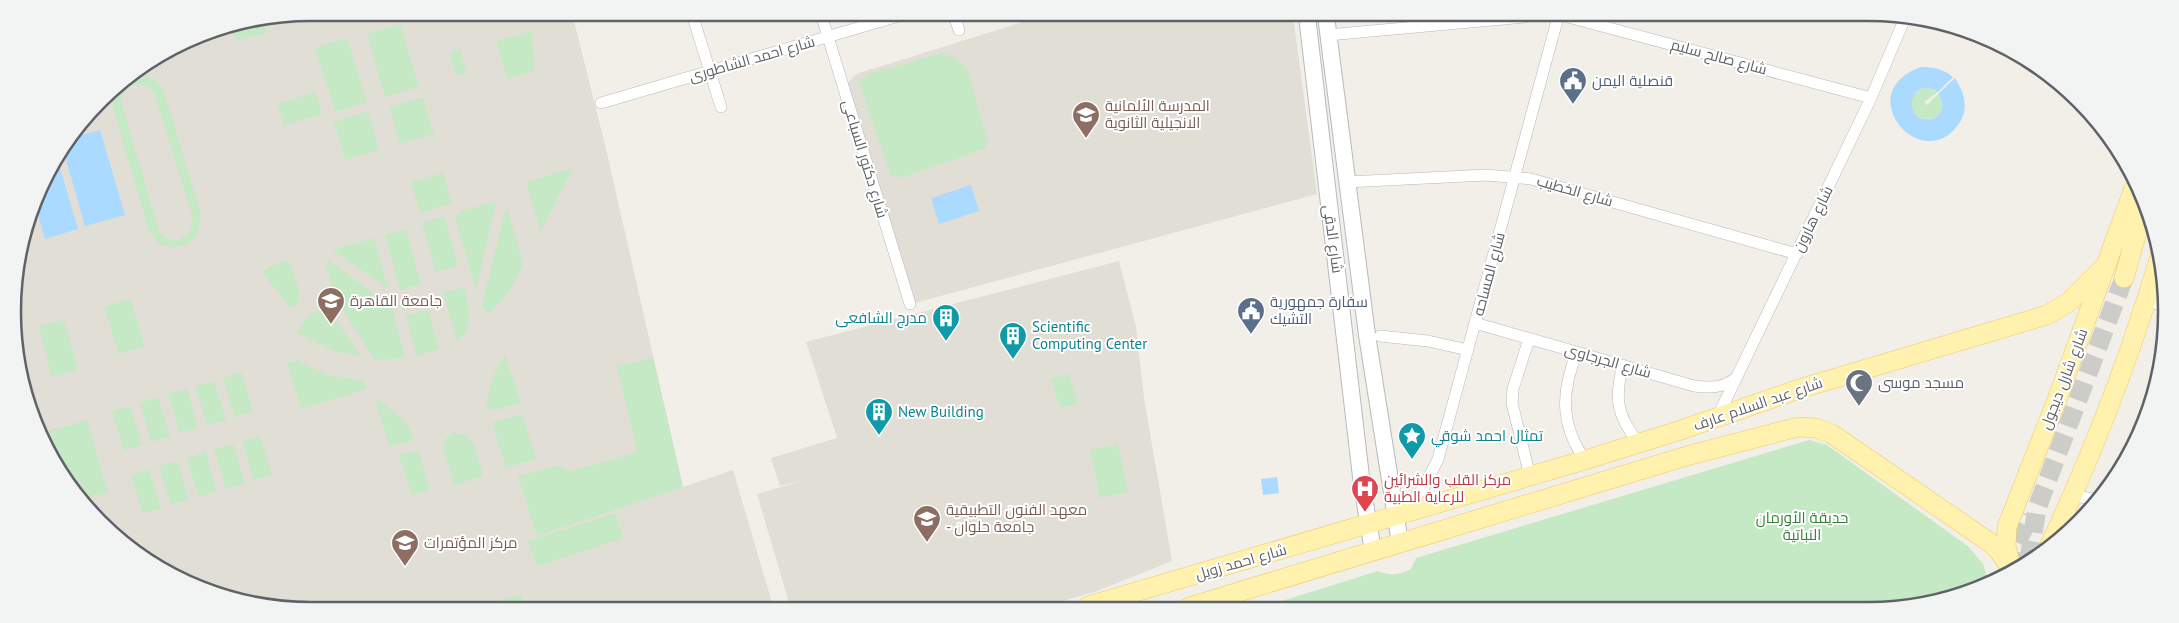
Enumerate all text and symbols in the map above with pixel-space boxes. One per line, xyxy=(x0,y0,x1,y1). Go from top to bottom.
street label: شارع احمد الشاطورى xyxy=(687,31,818,88)
street label: شارع صالح سليم xyxy=(1669,35,1769,80)
public building icon: قنصلية اليمن xyxy=(1558,66,1588,105)
place label: قنصلية اليمن xyxy=(1592,71,1673,91)
place label: المدرسة الألمانية الانجيلية الثانوية xyxy=(1105,96,1210,132)
street label: شارع دكتور السباعى xyxy=(837,97,893,221)
school or university icon: المدرسة الألمانية الانجيلية الثانوية xyxy=(1071,100,1101,139)
street label: شارع الخطيب xyxy=(1534,171,1615,212)
street label: شارع هارون xyxy=(1788,182,1839,256)
street label: شارع الدقى xyxy=(1317,204,1348,275)
street label: شارع المساحه xyxy=(1468,230,1511,318)
school or university icon: جامعة القاهرة xyxy=(316,286,346,325)
place label: جامعة القاهرة xyxy=(350,291,442,310)
place label: سفارة جمهورية التشيك xyxy=(1270,292,1368,328)
public building icon: سفارة جمهورية التشيك xyxy=(1236,296,1266,335)
building icon: مدرج الشافعى xyxy=(931,303,961,342)
place label: مدرج الشافعى xyxy=(835,308,927,329)
place label: Scientific Computing Center xyxy=(1032,317,1147,353)
building icon: Scientific Computing Center xyxy=(998,321,1028,360)
street label: شارع شارل ديجول xyxy=(2036,326,2093,433)
street label: شارع الجرجاوى xyxy=(1562,339,1654,384)
mosque icon: مسجد موسى xyxy=(1844,368,1874,407)
street label: شارع عبد السلام عارف xyxy=(1691,372,1826,436)
place label: مسجد موسى xyxy=(1878,373,1964,393)
building icon: New Building xyxy=(864,397,894,436)
place label: New Building xyxy=(898,402,984,421)
place icon: تمثال احمد شوقي xyxy=(1397,421,1427,460)
place label: تمثال احمد شوقي xyxy=(1431,426,1543,448)
place label: مركز القلب والشرائين للرعاية الطبية xyxy=(1384,470,1511,506)
hospital icon: مركز القلب والشرائين للرعاية الطبية xyxy=(1350,474,1380,513)
place label: معهد الفنون التطبيقية - جامعة حلوان xyxy=(946,500,1087,537)
school or university icon: معهد الفنون التطبيقية - جامعة حلوان xyxy=(912,504,942,543)
park label: حديقة الأورمان النباتية xyxy=(1756,508,1848,544)
school or university icon: مركز المؤتمرات xyxy=(390,528,420,567)
place label: مركز المؤتمرات xyxy=(424,533,517,552)
street label: شارع احمد زويل xyxy=(1193,539,1289,586)

